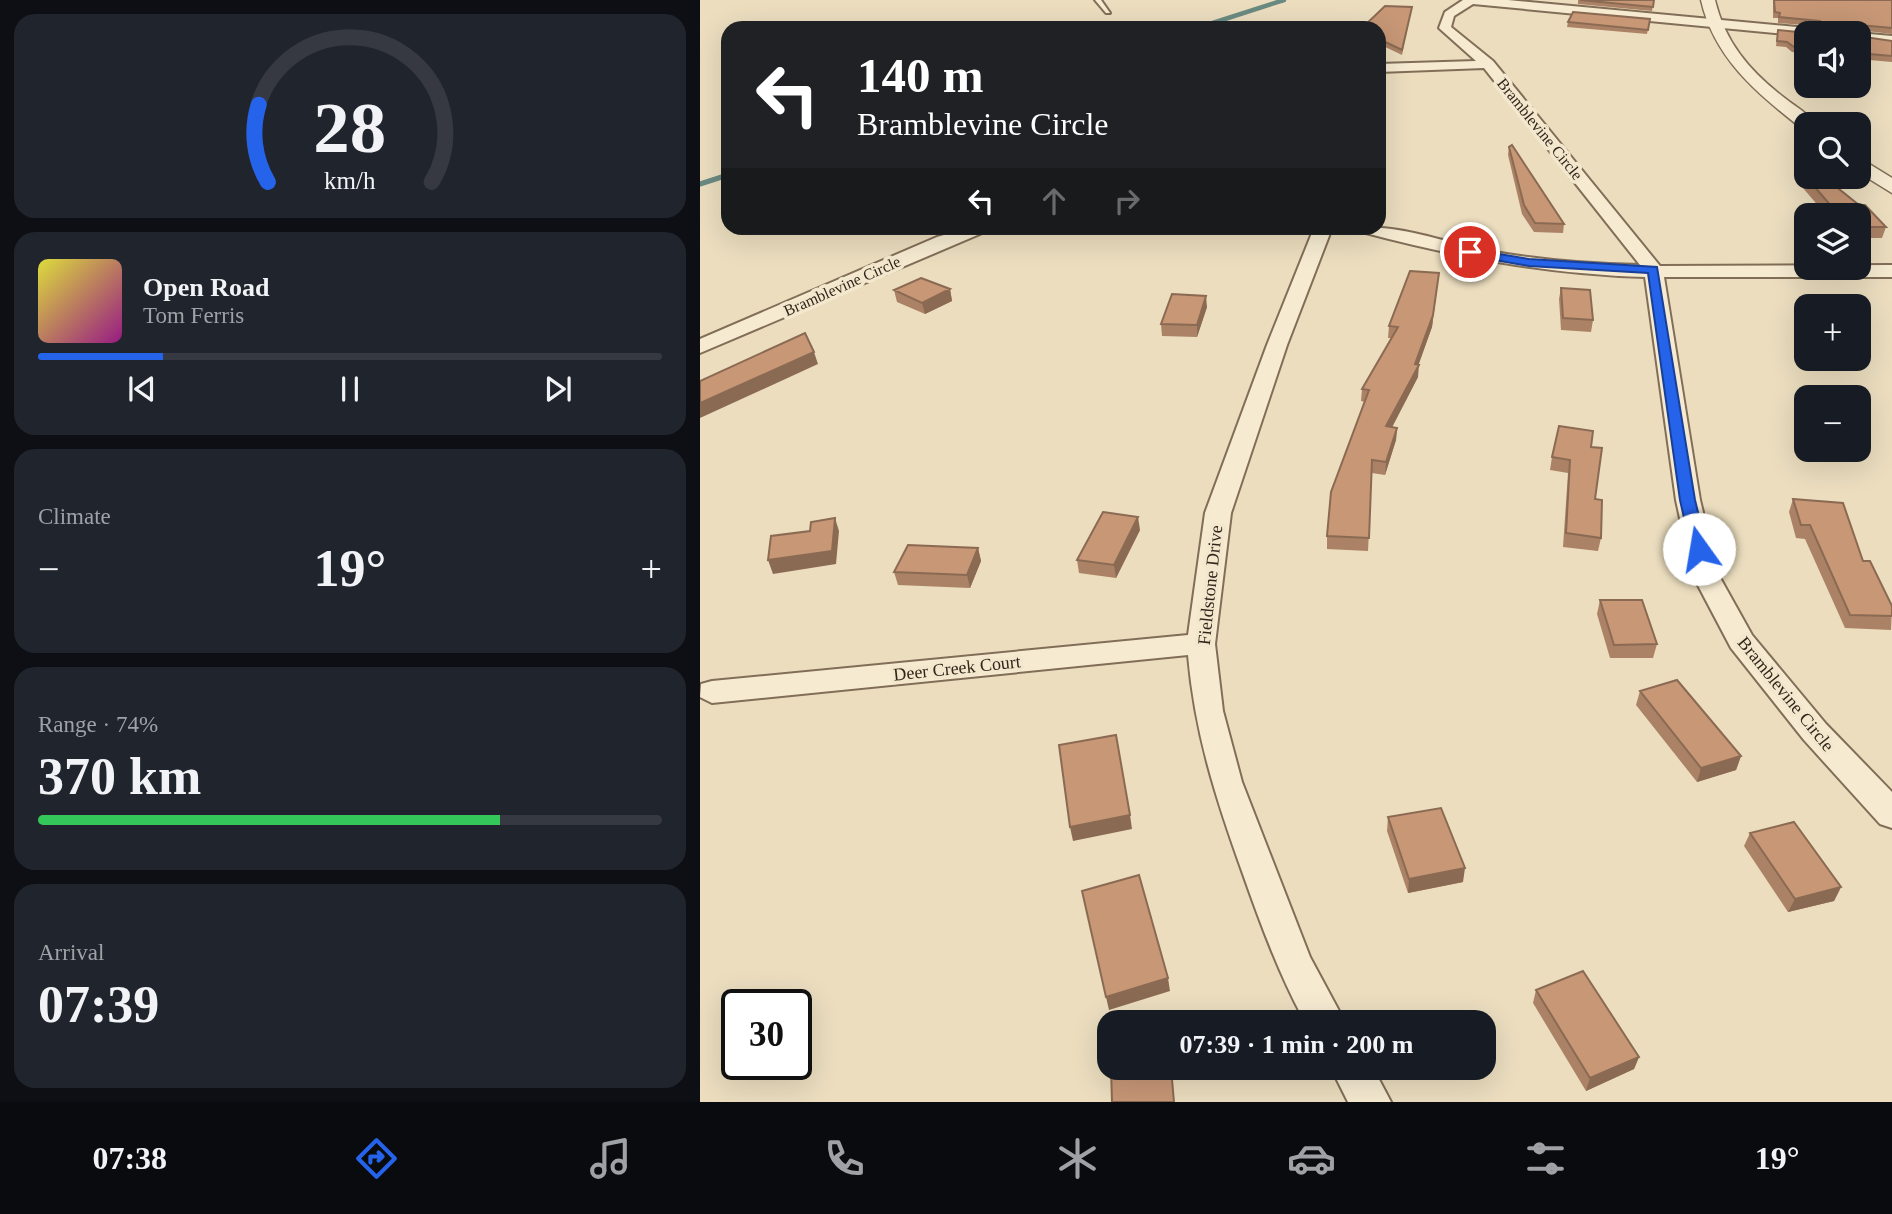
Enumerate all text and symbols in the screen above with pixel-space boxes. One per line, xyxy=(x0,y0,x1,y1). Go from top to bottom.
map controls xyxy=(1794,21,1871,462)
button: sound xyxy=(1794,21,1871,98)
text: 140 m xyxy=(857,48,984,103)
icon: left xyxy=(742,49,833,140)
street label: Bramblevine Circle xyxy=(1494,75,1586,183)
text: 28 xyxy=(314,87,386,168)
text: Bramblevine Circle xyxy=(857,106,1108,142)
button: search xyxy=(1794,112,1871,189)
text: km/h xyxy=(324,167,376,194)
icon: left xyxy=(962,182,1000,220)
icon: ahead xyxy=(1035,182,1073,220)
icon: right xyxy=(1108,182,1146,220)
button: layers xyxy=(1794,203,1871,280)
pin xyxy=(1440,222,1500,282)
icon: arrive xyxy=(1451,233,1489,271)
street label: Bramblevine Circle xyxy=(781,253,903,319)
text: Open Road xyxy=(143,273,269,302)
button: + xyxy=(1794,294,1871,371)
text: Tom Ferris xyxy=(143,303,244,328)
icon: previous xyxy=(123,370,161,408)
icon: pause xyxy=(331,370,369,408)
icon: next xyxy=(539,370,577,408)
button: − xyxy=(1794,385,1871,462)
text: Climate xyxy=(38,504,111,529)
position arrow xyxy=(1662,512,1736,586)
street label: Fieldstone Drive xyxy=(1194,524,1226,646)
text: 19° xyxy=(314,540,386,597)
text: − xyxy=(38,548,59,590)
text: + xyxy=(641,548,662,590)
street label: Bramblevine Circle xyxy=(1734,633,1838,755)
street label: Deer Creek Court xyxy=(892,651,1022,685)
text: Range · 74% xyxy=(38,712,158,737)
text: 370 km xyxy=(38,748,201,805)
text: Arrival xyxy=(38,940,104,965)
text: 07:39 xyxy=(38,976,159,1033)
speed limit sign: 30 xyxy=(721,989,812,1080)
text: 07:39 · 1 min · 200 m xyxy=(1180,1030,1414,1059)
icon: directions xyxy=(352,1134,401,1183)
icon: music xyxy=(586,1134,635,1183)
icon: phone xyxy=(820,1134,869,1183)
icon: climate xyxy=(1053,1134,1102,1183)
icon: car xyxy=(1287,1134,1336,1183)
icon: filters xyxy=(1521,1134,1570,1183)
text: 07:38 xyxy=(92,1140,167,1176)
text: 19° xyxy=(1755,1140,1800,1176)

